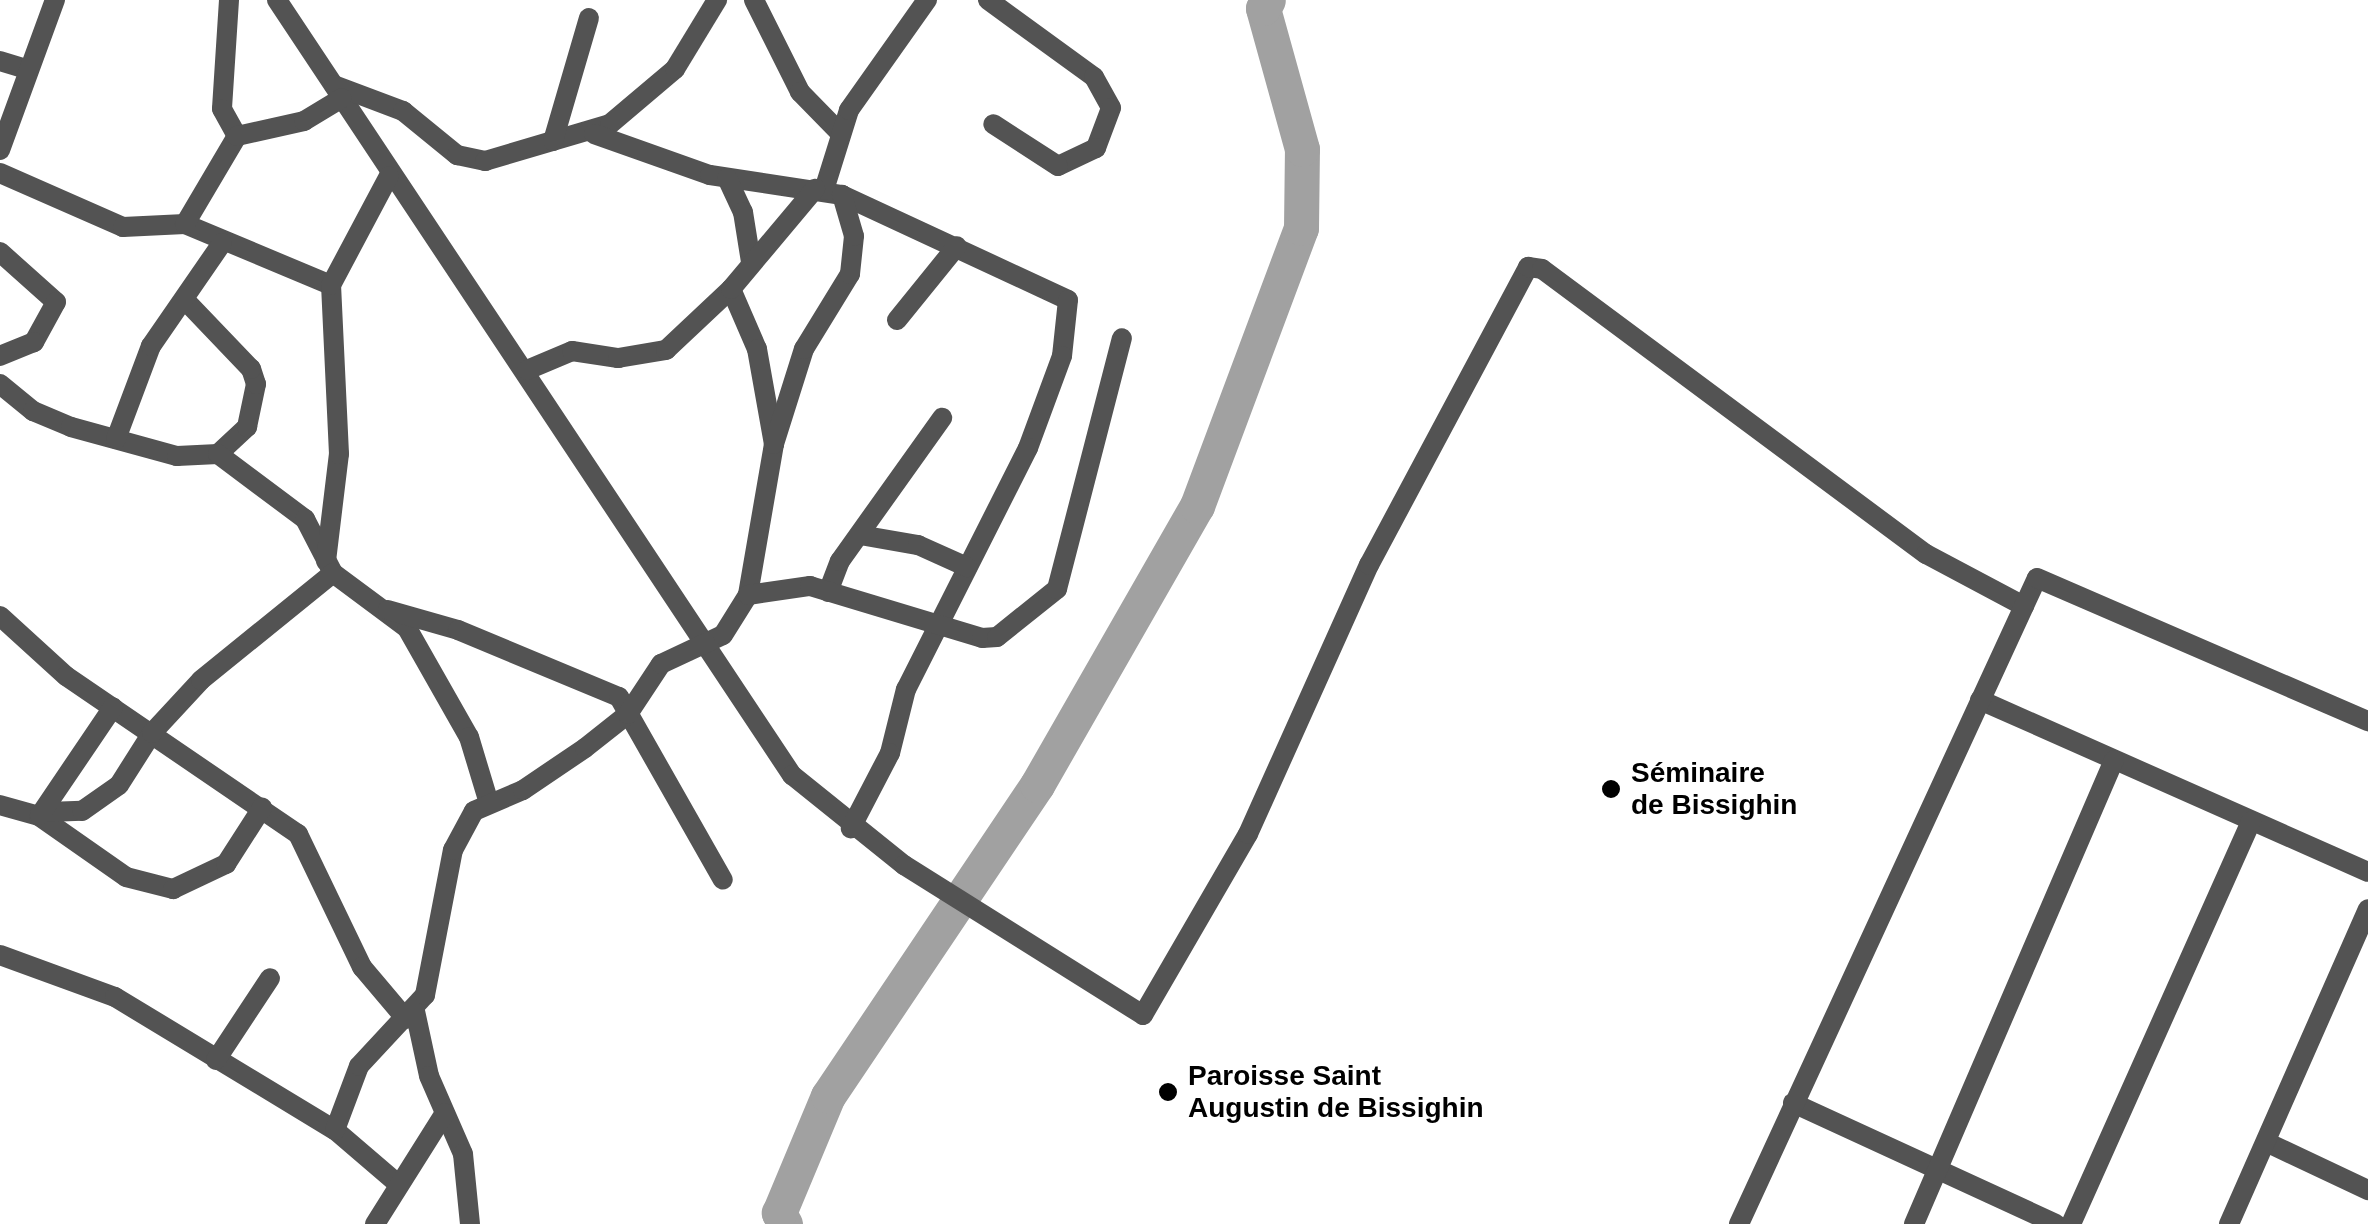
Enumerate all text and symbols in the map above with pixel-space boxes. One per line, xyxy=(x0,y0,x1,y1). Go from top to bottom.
place label: Séminaire de Bissighin xyxy=(1631,756,1797,822)
marker: Séminaire de Bissighin xyxy=(1600,778,1622,800)
place label: Paroisse Saint Augustin de Bissighin xyxy=(1188,1059,1484,1125)
marker: Paroisse Saint Augustin de Bissighin xyxy=(1157,1081,1179,1103)

